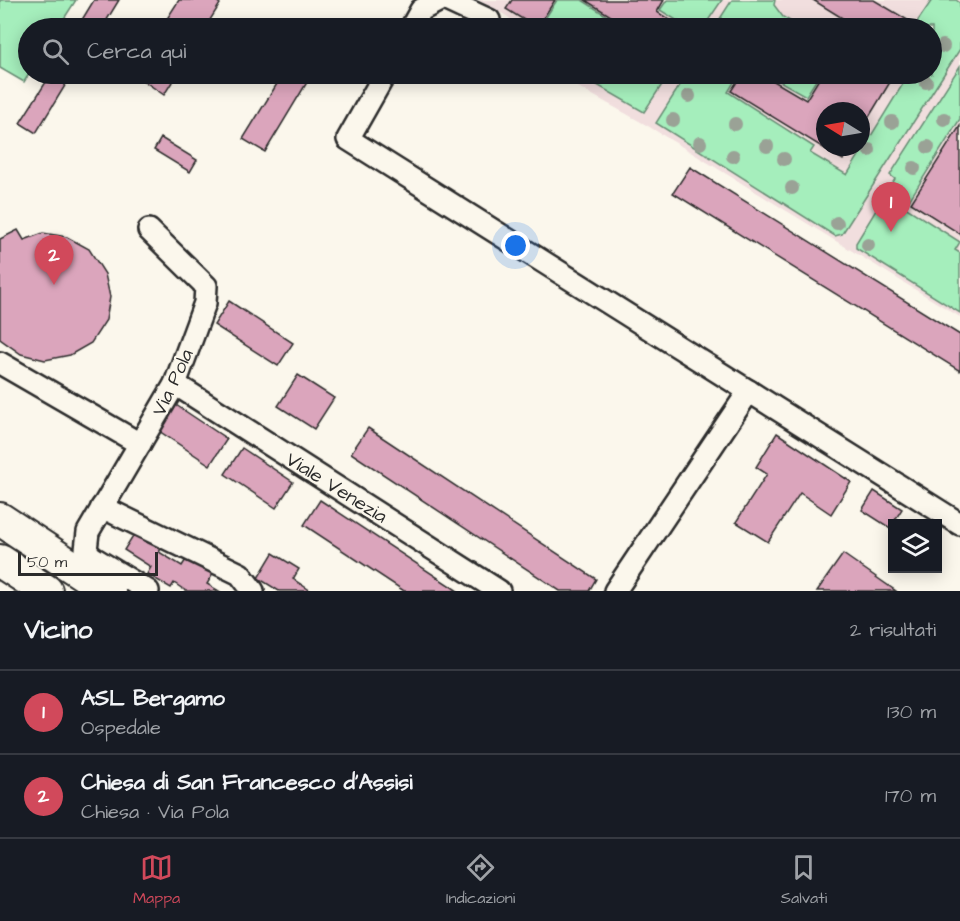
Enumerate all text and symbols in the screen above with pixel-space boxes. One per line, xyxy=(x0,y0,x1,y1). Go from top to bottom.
search box xyxy=(18,18,942,84)
icon: search xyxy=(39,35,72,68)
text: Cerca qui xyxy=(87,36,186,67)
north arrow xyxy=(816,102,870,156)
pin: 1 xyxy=(872,182,910,232)
your location xyxy=(501,231,530,260)
pin: 2 xyxy=(34,236,74,285)
street label: Via Pola xyxy=(145,344,201,421)
street label: Viale Venezia xyxy=(280,446,393,530)
map controls xyxy=(888,519,942,573)
button: layers xyxy=(888,519,942,573)
scale bar xyxy=(18,549,158,576)
text: 50 m xyxy=(27,551,67,573)
text: Vicino xyxy=(24,612,92,648)
text: 2 risultati xyxy=(850,616,936,644)
text: ASL Bergamo xyxy=(81,683,225,714)
text: 1 xyxy=(42,698,45,726)
text: 130 m xyxy=(887,698,936,726)
text: Ospedale xyxy=(81,714,161,742)
text: Chiesa di San Francesco d'Assisi xyxy=(81,767,413,798)
text: 2 xyxy=(38,782,49,810)
text: 170 m xyxy=(885,782,936,810)
text: Chiesa · Via Pola xyxy=(81,798,229,826)
tab: Mappa xyxy=(133,851,180,909)
tab: Indicazioni xyxy=(446,851,515,909)
tab: Salvati xyxy=(781,851,827,909)

